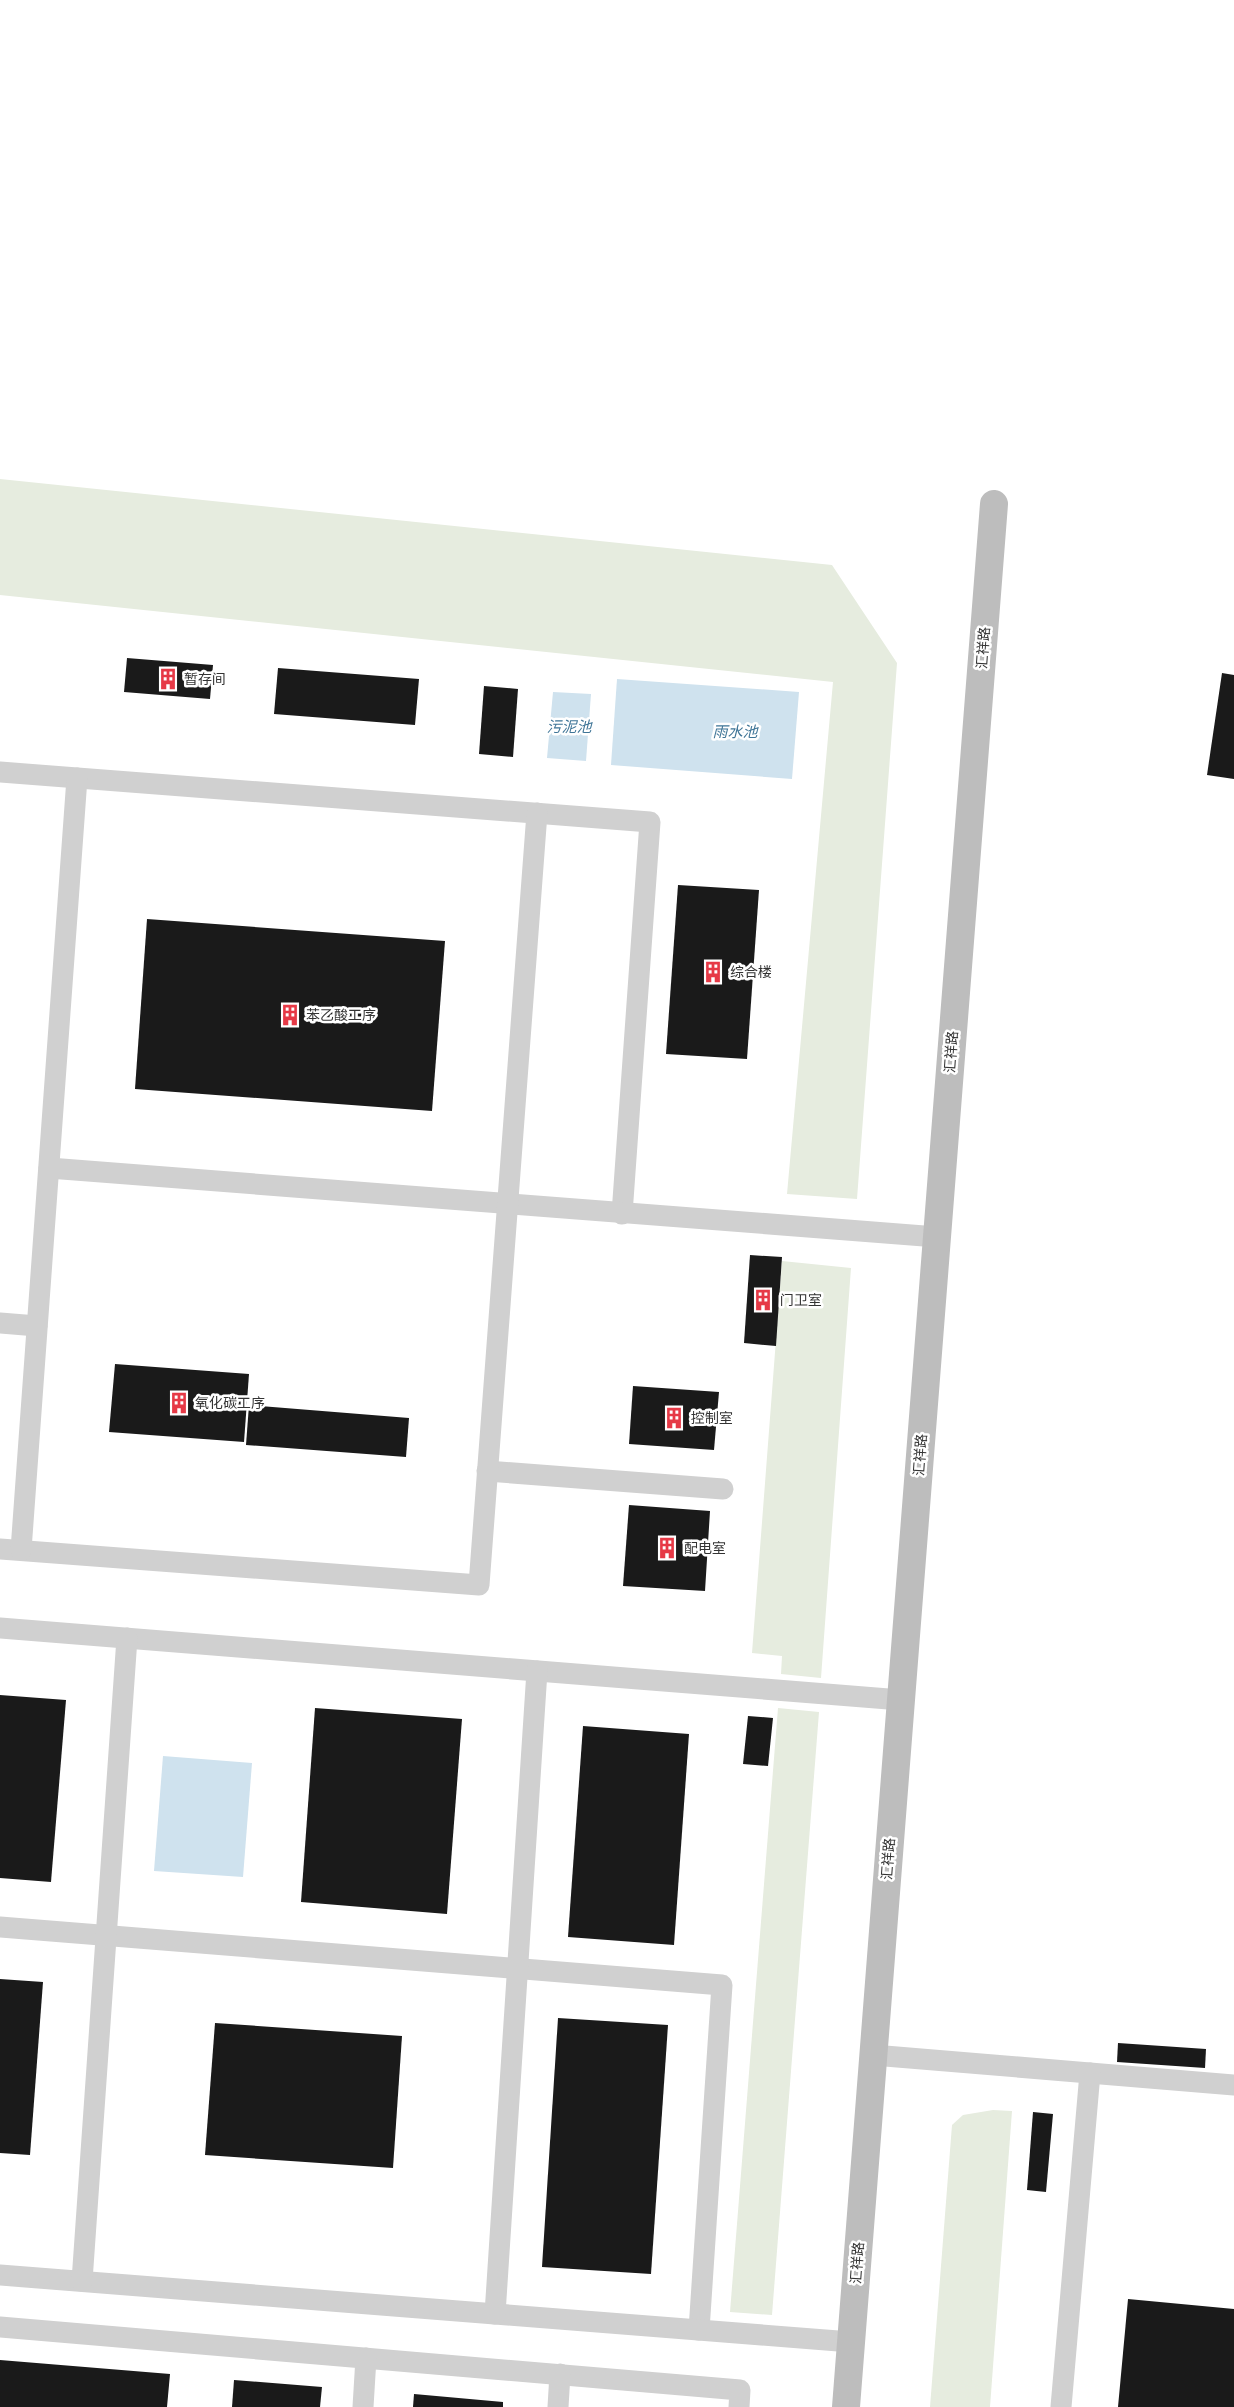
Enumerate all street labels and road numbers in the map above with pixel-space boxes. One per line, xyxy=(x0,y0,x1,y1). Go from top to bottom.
street label: 汇祥路 xyxy=(973,626,993,670)
street label: 汇祥路 xyxy=(941,1030,961,1074)
street label: 汇祥路 xyxy=(910,1433,930,1477)
street label: 汇祥路 xyxy=(878,1837,898,1881)
street label: 汇祥路 xyxy=(847,2241,867,2285)

